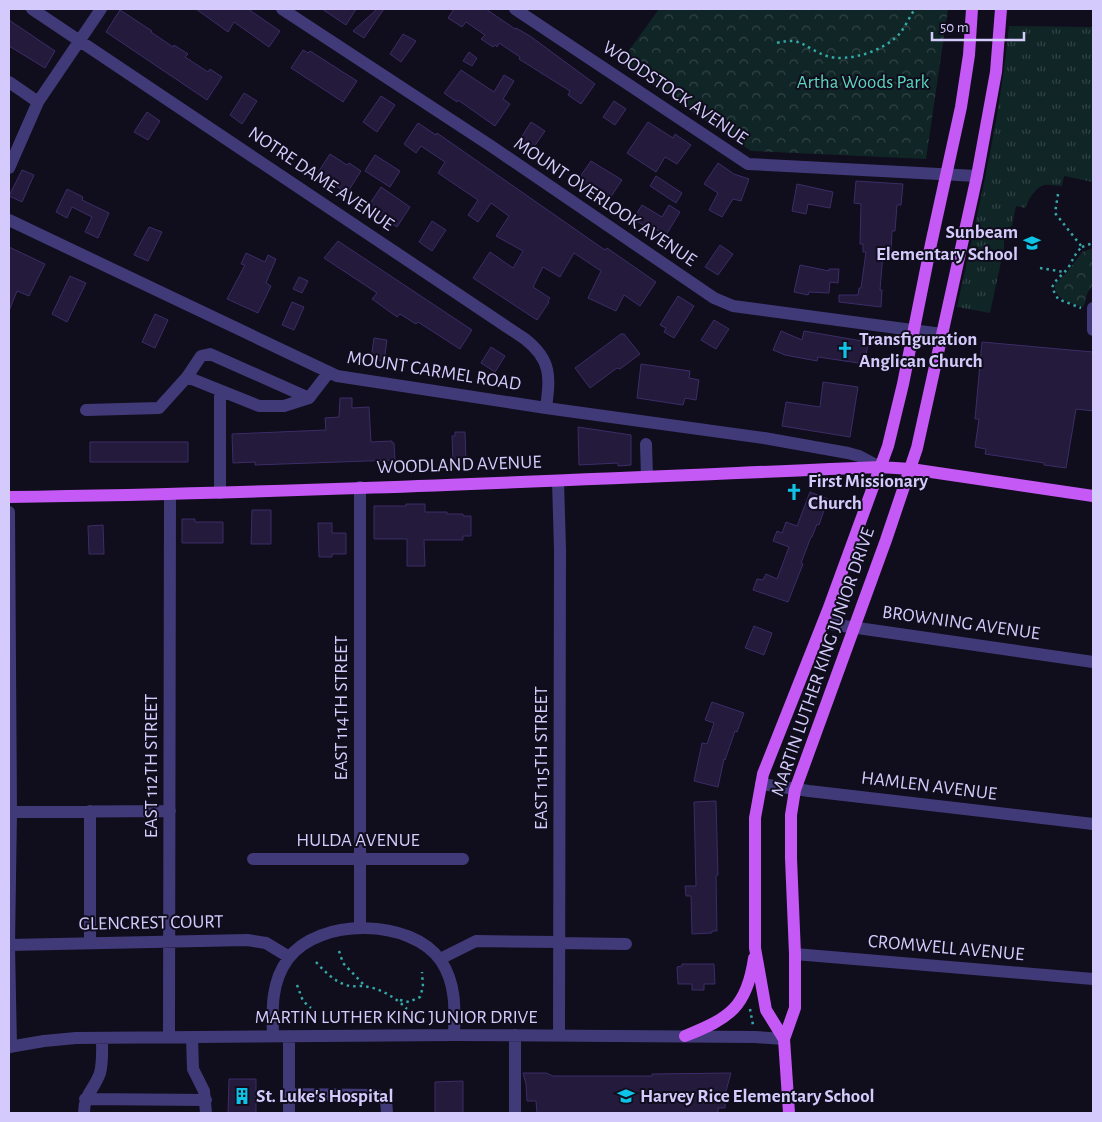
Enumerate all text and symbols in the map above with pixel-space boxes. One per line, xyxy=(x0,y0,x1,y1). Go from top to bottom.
scale bar xyxy=(932,10,1024,42)
text: 50 m xyxy=(940,20,969,35)
street label: WOODSTOCK AVENUE xyxy=(599,38,751,148)
park label: Artha Woods Park xyxy=(797,73,930,92)
street label: NOTRE DAME AVENUE xyxy=(245,123,397,235)
street label: MOUNT OVERLOOK AVENUE xyxy=(510,134,700,270)
place label: Sunbeam Elementary School xyxy=(876,223,1018,264)
school or university icon: Sunbeam Elementary School xyxy=(1022,233,1042,253)
place label: Transfiguration Anglican Church xyxy=(859,330,983,371)
church icon: Transfiguration Anglican Church xyxy=(835,340,855,360)
street label: MOUNT CARMEL ROAD xyxy=(346,348,522,394)
street label: WOODLAND AVENUE xyxy=(376,453,542,477)
place label: First Missionary Church xyxy=(808,472,929,513)
church icon: First Missionary Church xyxy=(784,482,804,502)
street label: MARTIN LUTHER KING JUNIOR DRIVE xyxy=(768,525,878,799)
street label: BROWNING AVENUE xyxy=(881,603,1041,643)
street label: EAST 114TH STREET xyxy=(332,635,351,781)
street label: EAST 115TH STREET xyxy=(532,686,551,830)
street label: EAST 112TH STREET xyxy=(142,694,161,838)
street label: HAMLEN AVENUE xyxy=(860,768,998,804)
street label: HULDA AVENUE xyxy=(296,831,420,850)
street label: GLENCREST COURT xyxy=(78,912,224,934)
street label: CROMWELL AVENUE xyxy=(867,932,1025,964)
street label: MARTIN LUTHER KING JUNIOR DRIVE xyxy=(255,1008,537,1027)
building icon: St. Luke's Hospital xyxy=(232,1086,252,1106)
school or university icon: Harvey Rice Elementary School xyxy=(616,1086,636,1106)
place label: St. Luke's Hospital xyxy=(256,1087,393,1106)
place label: Harvey Rice Elementary School xyxy=(640,1087,875,1106)

